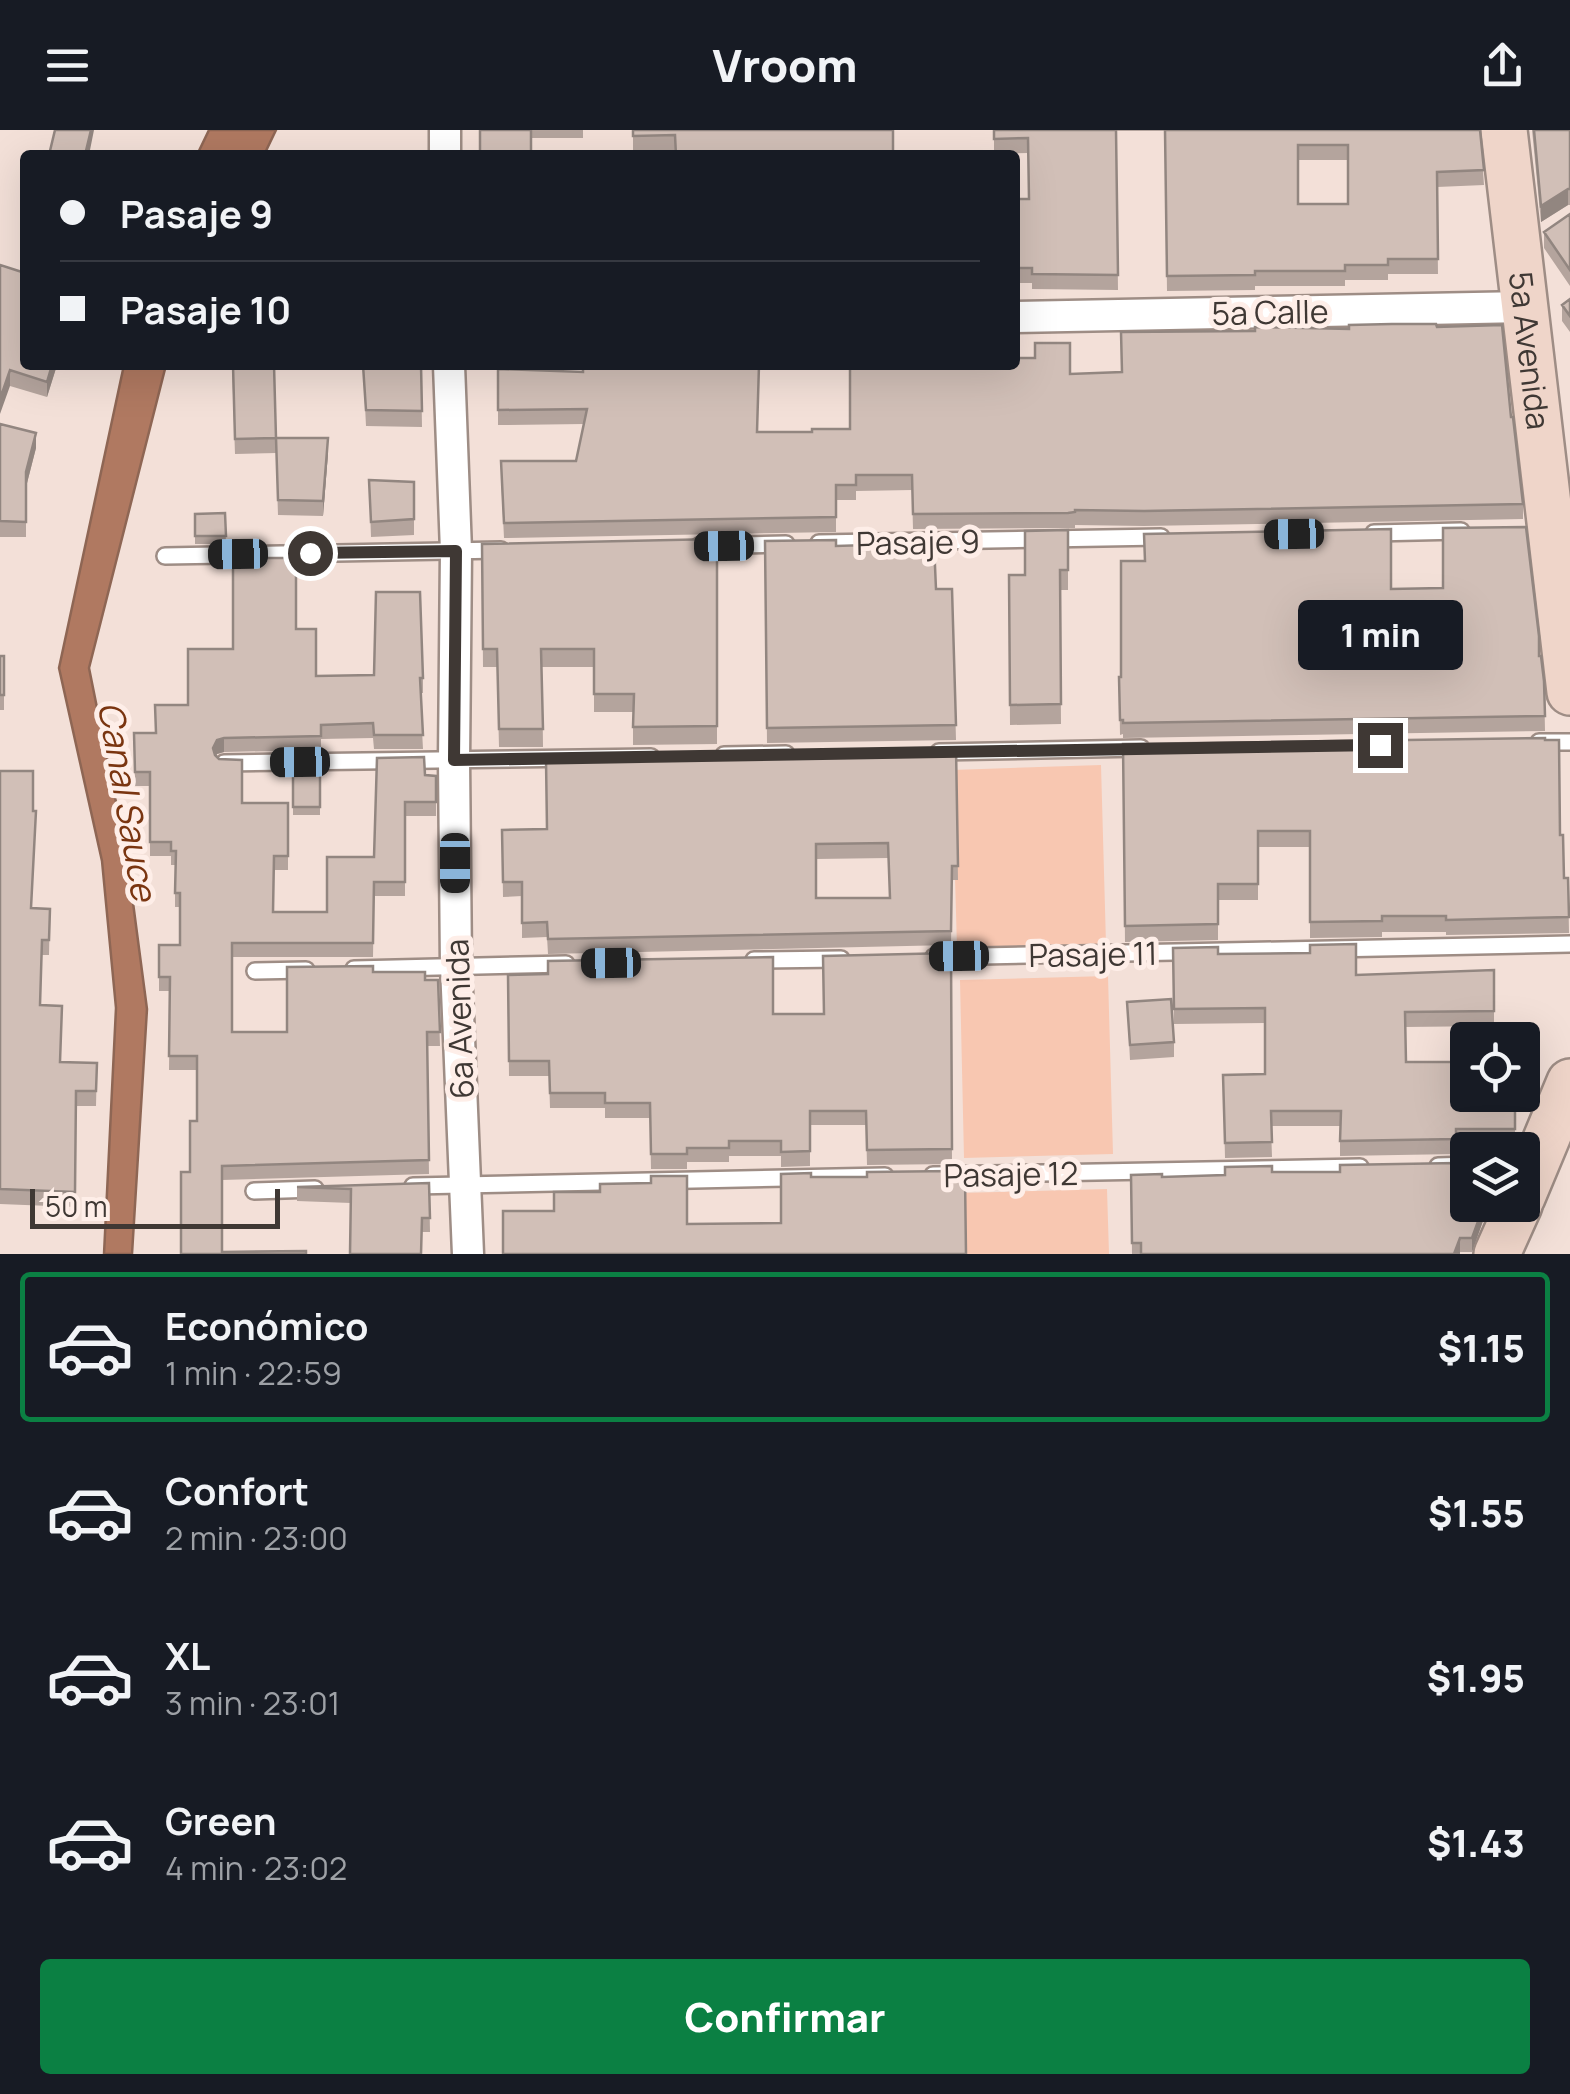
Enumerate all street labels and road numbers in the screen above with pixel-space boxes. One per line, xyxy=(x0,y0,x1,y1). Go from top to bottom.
street label: 5a Avenida xyxy=(1499,269,1561,432)
street label: 5a Calle xyxy=(1211,289,1329,335)
street label: Pasaje 9 xyxy=(856,519,980,565)
street label: Pasaje 11 xyxy=(1028,931,1158,977)
street label: 6a Avenida xyxy=(434,938,484,1100)
street label: Pasaje 12 xyxy=(943,1151,1079,1197)

